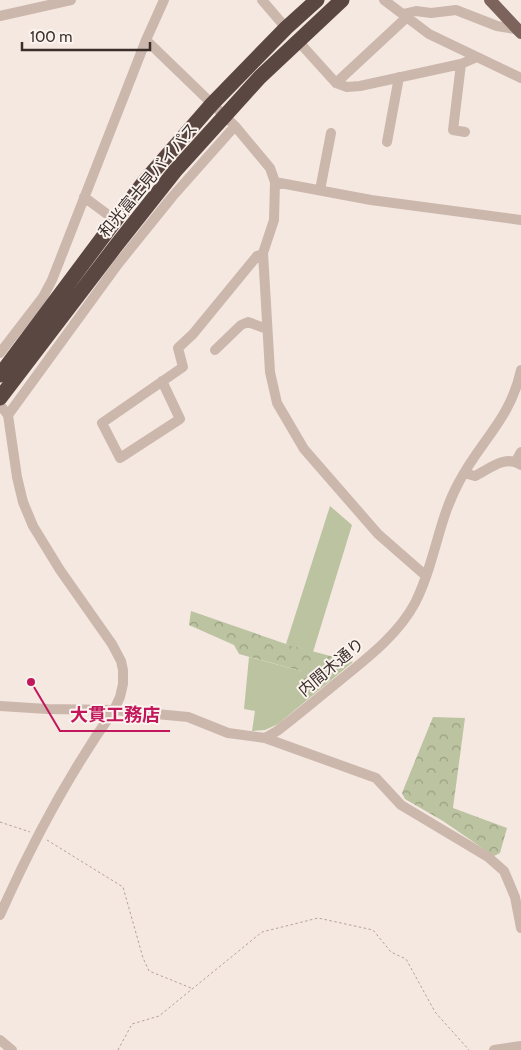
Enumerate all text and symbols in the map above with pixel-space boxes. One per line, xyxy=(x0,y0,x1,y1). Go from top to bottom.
scale bar xyxy=(22,20,150,52)
text: 100 m xyxy=(30,28,72,46)
street label: 和光富士見バイパス xyxy=(95,119,201,241)
street label: 内間木通り xyxy=(294,634,368,700)
callout: 大貫工務店 xyxy=(60,698,170,731)
text: 大貫工務店 xyxy=(70,704,160,726)

